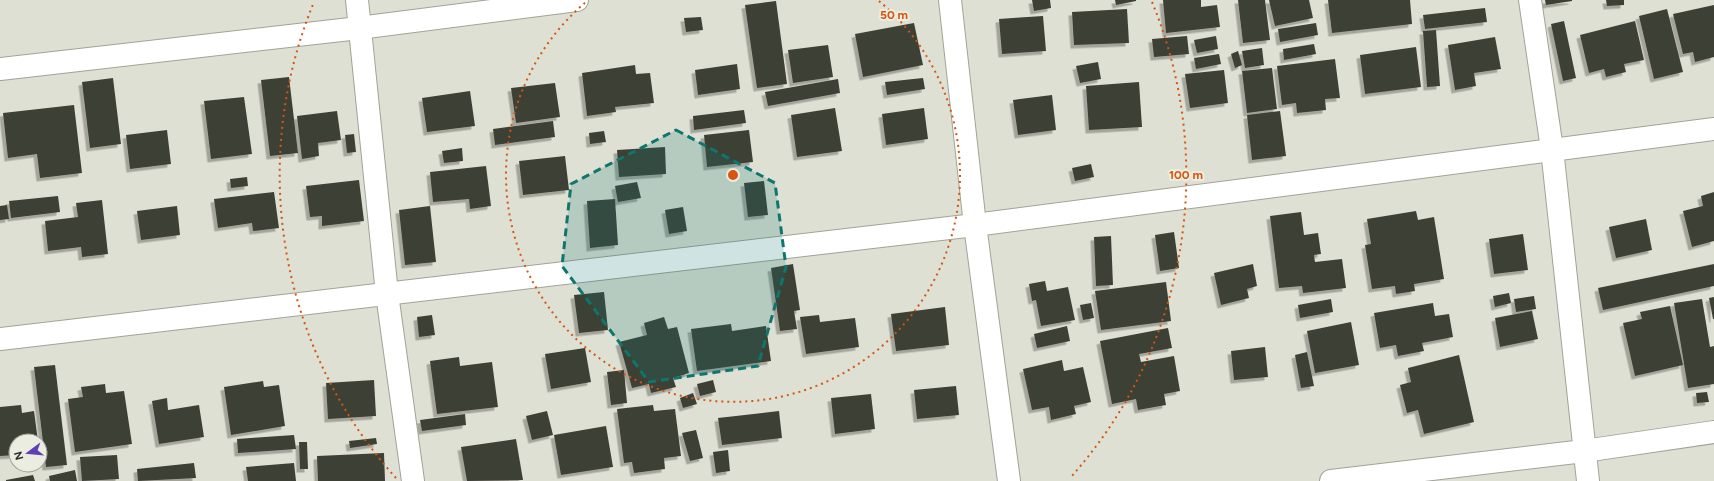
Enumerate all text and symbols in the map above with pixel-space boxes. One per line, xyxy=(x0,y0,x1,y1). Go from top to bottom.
text: 50 m xyxy=(880,8,908,22)
centre of rings xyxy=(726,168,740,182)
text: 100 m xyxy=(1169,168,1203,182)
north arrow xyxy=(8,433,48,473)
text: N xyxy=(11,450,26,462)

